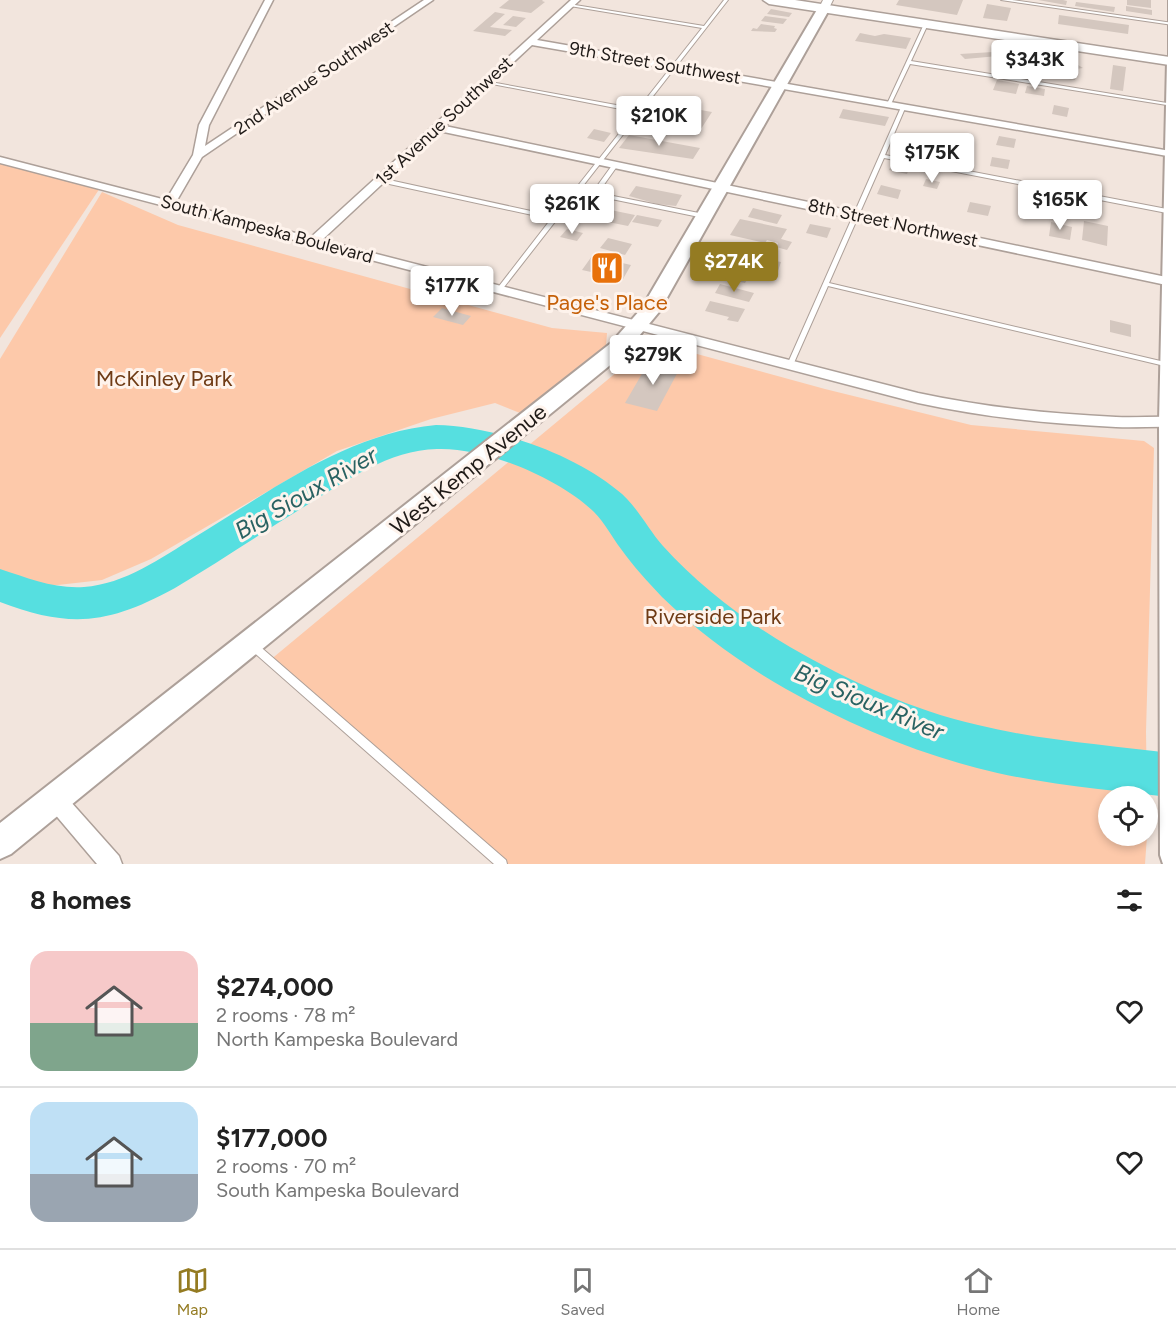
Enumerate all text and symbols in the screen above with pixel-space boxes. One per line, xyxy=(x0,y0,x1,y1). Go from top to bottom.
street label: 2nd Avenue Southwest xyxy=(230,16,398,140)
street label: 9th Street Southwest xyxy=(568,37,743,89)
pin: $343K xyxy=(993,40,1077,91)
text: $343K xyxy=(1005,47,1065,71)
street label: 1st Avenue Southwest xyxy=(371,52,517,190)
pin: $210K xyxy=(617,96,701,147)
text: $210K xyxy=(630,103,688,127)
pin: $175K xyxy=(890,133,974,184)
text: $175K xyxy=(904,140,960,164)
pin: $165K xyxy=(1018,180,1102,231)
pin: $261K xyxy=(530,184,614,235)
text: $165K xyxy=(1032,187,1088,211)
street label: South Kampeska Boulevard xyxy=(158,190,376,268)
text: $261K xyxy=(544,191,600,215)
street label: 8th Street Northwest xyxy=(806,194,980,252)
pin: $274K xyxy=(692,242,776,293)
text: $274K xyxy=(704,249,764,273)
restaurant icon: Page's Place xyxy=(589,250,625,286)
pin: $177K xyxy=(410,266,494,317)
text: $177K xyxy=(424,273,480,297)
place label: Page's Place xyxy=(546,289,668,316)
pin: $279K xyxy=(611,335,695,386)
text: $279K xyxy=(624,342,682,366)
park label: McKinley Park xyxy=(96,365,233,392)
street label: West Kemp Avenue xyxy=(385,398,552,541)
water label: Big Sioux River xyxy=(229,440,383,545)
park label: Riverside Park xyxy=(644,603,782,630)
water label: Big Sioux River xyxy=(790,657,949,746)
map controls xyxy=(1098,786,1158,846)
button: locate xyxy=(1098,786,1158,846)
text: 8 homes xyxy=(30,884,131,916)
icon: filters xyxy=(1113,884,1146,917)
text: $274,000 xyxy=(216,971,334,1003)
icon: home xyxy=(78,975,150,1047)
icon: heart xyxy=(1113,995,1146,1028)
text: 2 rooms · 78 m² xyxy=(216,1003,356,1027)
text: North Kampeska Boulevard xyxy=(216,1027,458,1051)
text: $177,000 xyxy=(216,1122,328,1154)
icon: home xyxy=(78,1126,150,1198)
icon: heart xyxy=(1113,1146,1146,1179)
text: 2 rooms · 70 m² xyxy=(216,1154,356,1178)
text: South Kampeska Boulevard xyxy=(216,1178,460,1202)
tab: Map xyxy=(176,1264,209,1319)
tab: Saved xyxy=(561,1264,605,1319)
tab: Home xyxy=(956,1264,1000,1319)

